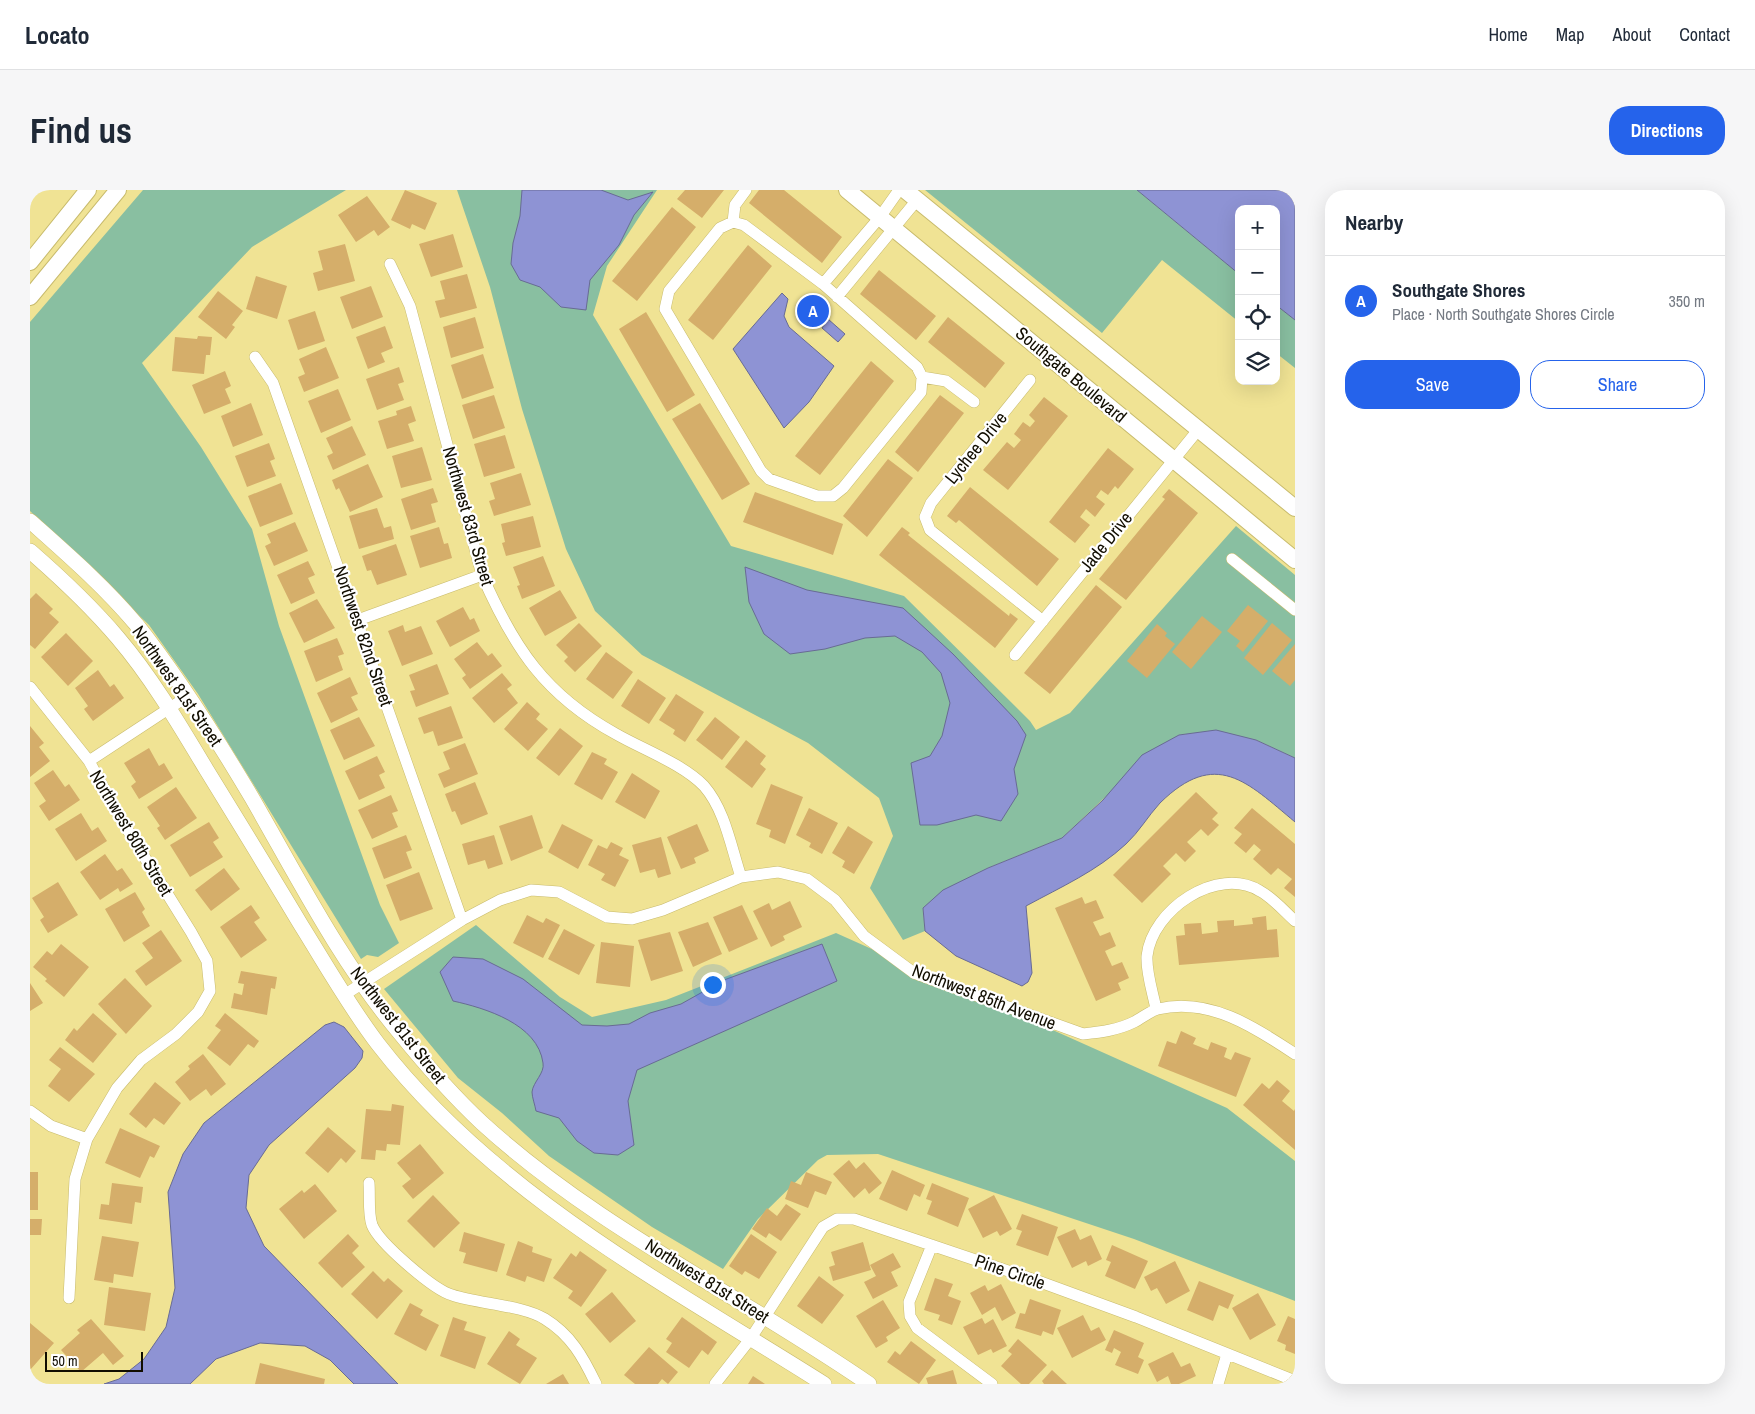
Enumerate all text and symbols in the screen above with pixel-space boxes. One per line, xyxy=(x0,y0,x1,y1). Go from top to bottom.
text: Locato xyxy=(25,19,90,51)
text: Home xyxy=(1488,22,1528,47)
text: Map xyxy=(1556,22,1585,47)
text: About xyxy=(1613,22,1651,47)
text: Contact xyxy=(1679,22,1730,47)
button: Directions xyxy=(1609,106,1725,155)
text: Find us xyxy=(30,107,132,154)
map controls xyxy=(1235,205,1280,385)
button: + xyxy=(1235,205,1280,250)
text: Nearby xyxy=(1345,208,1403,237)
button: − xyxy=(1235,250,1280,295)
text: Southgate Shores xyxy=(1392,277,1525,303)
text: A xyxy=(1356,290,1366,312)
text: 350 m xyxy=(1669,290,1705,312)
pin: A xyxy=(797,292,829,330)
button: locate xyxy=(1235,295,1280,340)
text: Place · North Southgate Shores Circle xyxy=(1392,303,1614,325)
street label: Southgate Boulevard xyxy=(1010,321,1132,429)
button: layers xyxy=(1235,340,1280,385)
button: Save xyxy=(1345,360,1520,409)
button: Share xyxy=(1530,360,1705,409)
street label: Lychee Drive xyxy=(939,406,1013,489)
street label: Northwest 83rd Street xyxy=(437,443,500,588)
street label: Jade Drive xyxy=(1073,506,1138,577)
street label: Northwest 82nd Street xyxy=(328,562,399,709)
street label: Northwest 81st Street xyxy=(126,620,228,751)
street label: Northwest 80th Street xyxy=(84,765,179,900)
street label: Northwest 85th Avenue xyxy=(909,958,1060,1036)
street label: Northwest 81st Street xyxy=(345,961,452,1088)
your location xyxy=(700,972,726,998)
street label: Northwest 81st Street xyxy=(640,1232,774,1329)
street label: Pine Circle xyxy=(972,1248,1049,1295)
scale bar xyxy=(45,1349,142,1372)
text: 50 m xyxy=(52,1352,78,1370)

